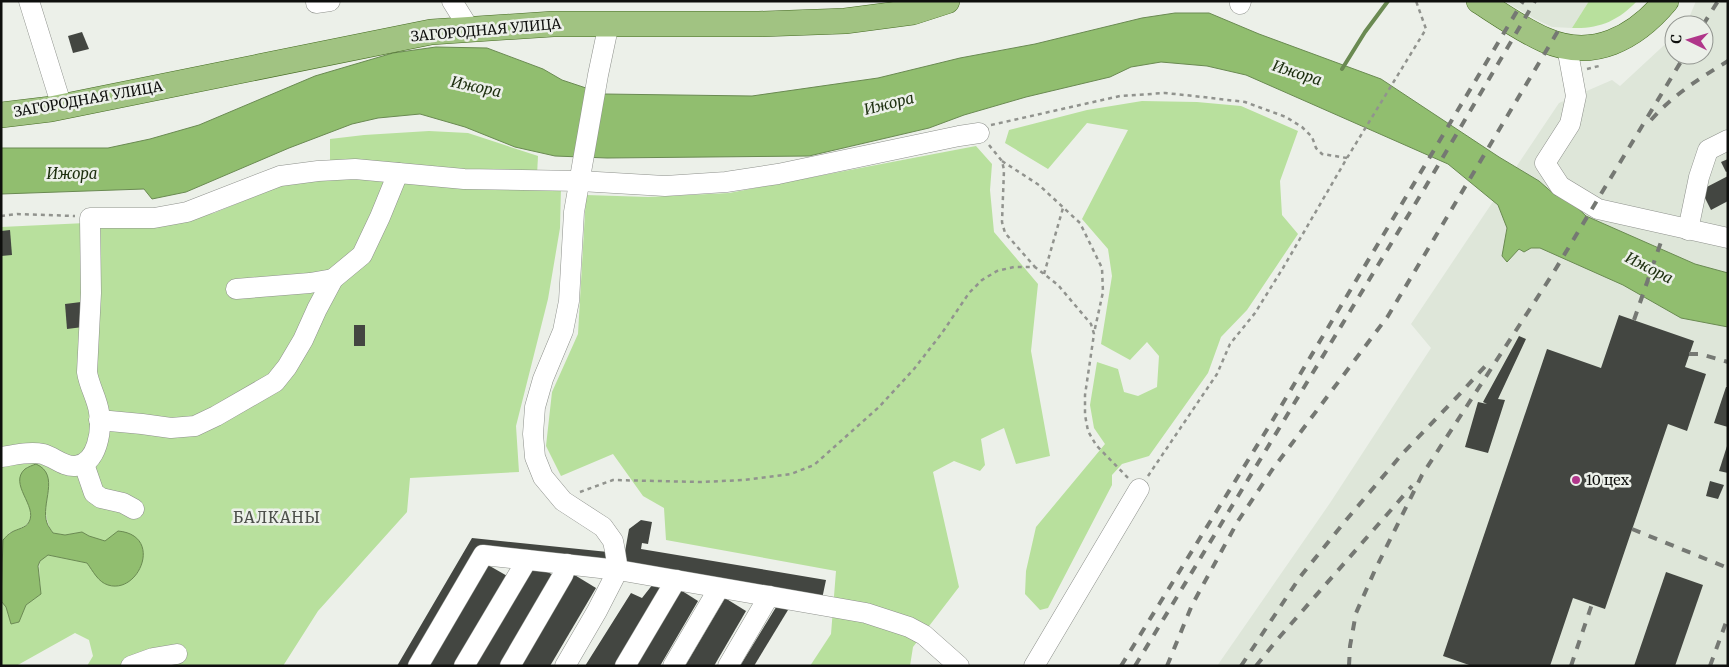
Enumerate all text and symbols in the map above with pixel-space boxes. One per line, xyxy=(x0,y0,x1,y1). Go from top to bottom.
street label: ЗАГОРОДНАЯ УЛИЦА xyxy=(410,14,562,46)
north arrow xyxy=(1664,15,1714,65)
text: С xyxy=(1667,33,1685,44)
water label: Ижора xyxy=(1270,56,1324,89)
water label: Ижора xyxy=(449,72,503,101)
street label: ЗАГОРОДНАЯ УЛИЦА xyxy=(12,77,164,121)
water label: Ижора xyxy=(862,88,916,119)
water label: Ижора xyxy=(47,164,97,183)
water label: Ижора xyxy=(1622,248,1676,288)
place label: 10 цех xyxy=(1586,471,1630,489)
marker: 10 цех xyxy=(1570,474,1582,486)
district label: БАЛКАНЫ xyxy=(233,508,321,527)

